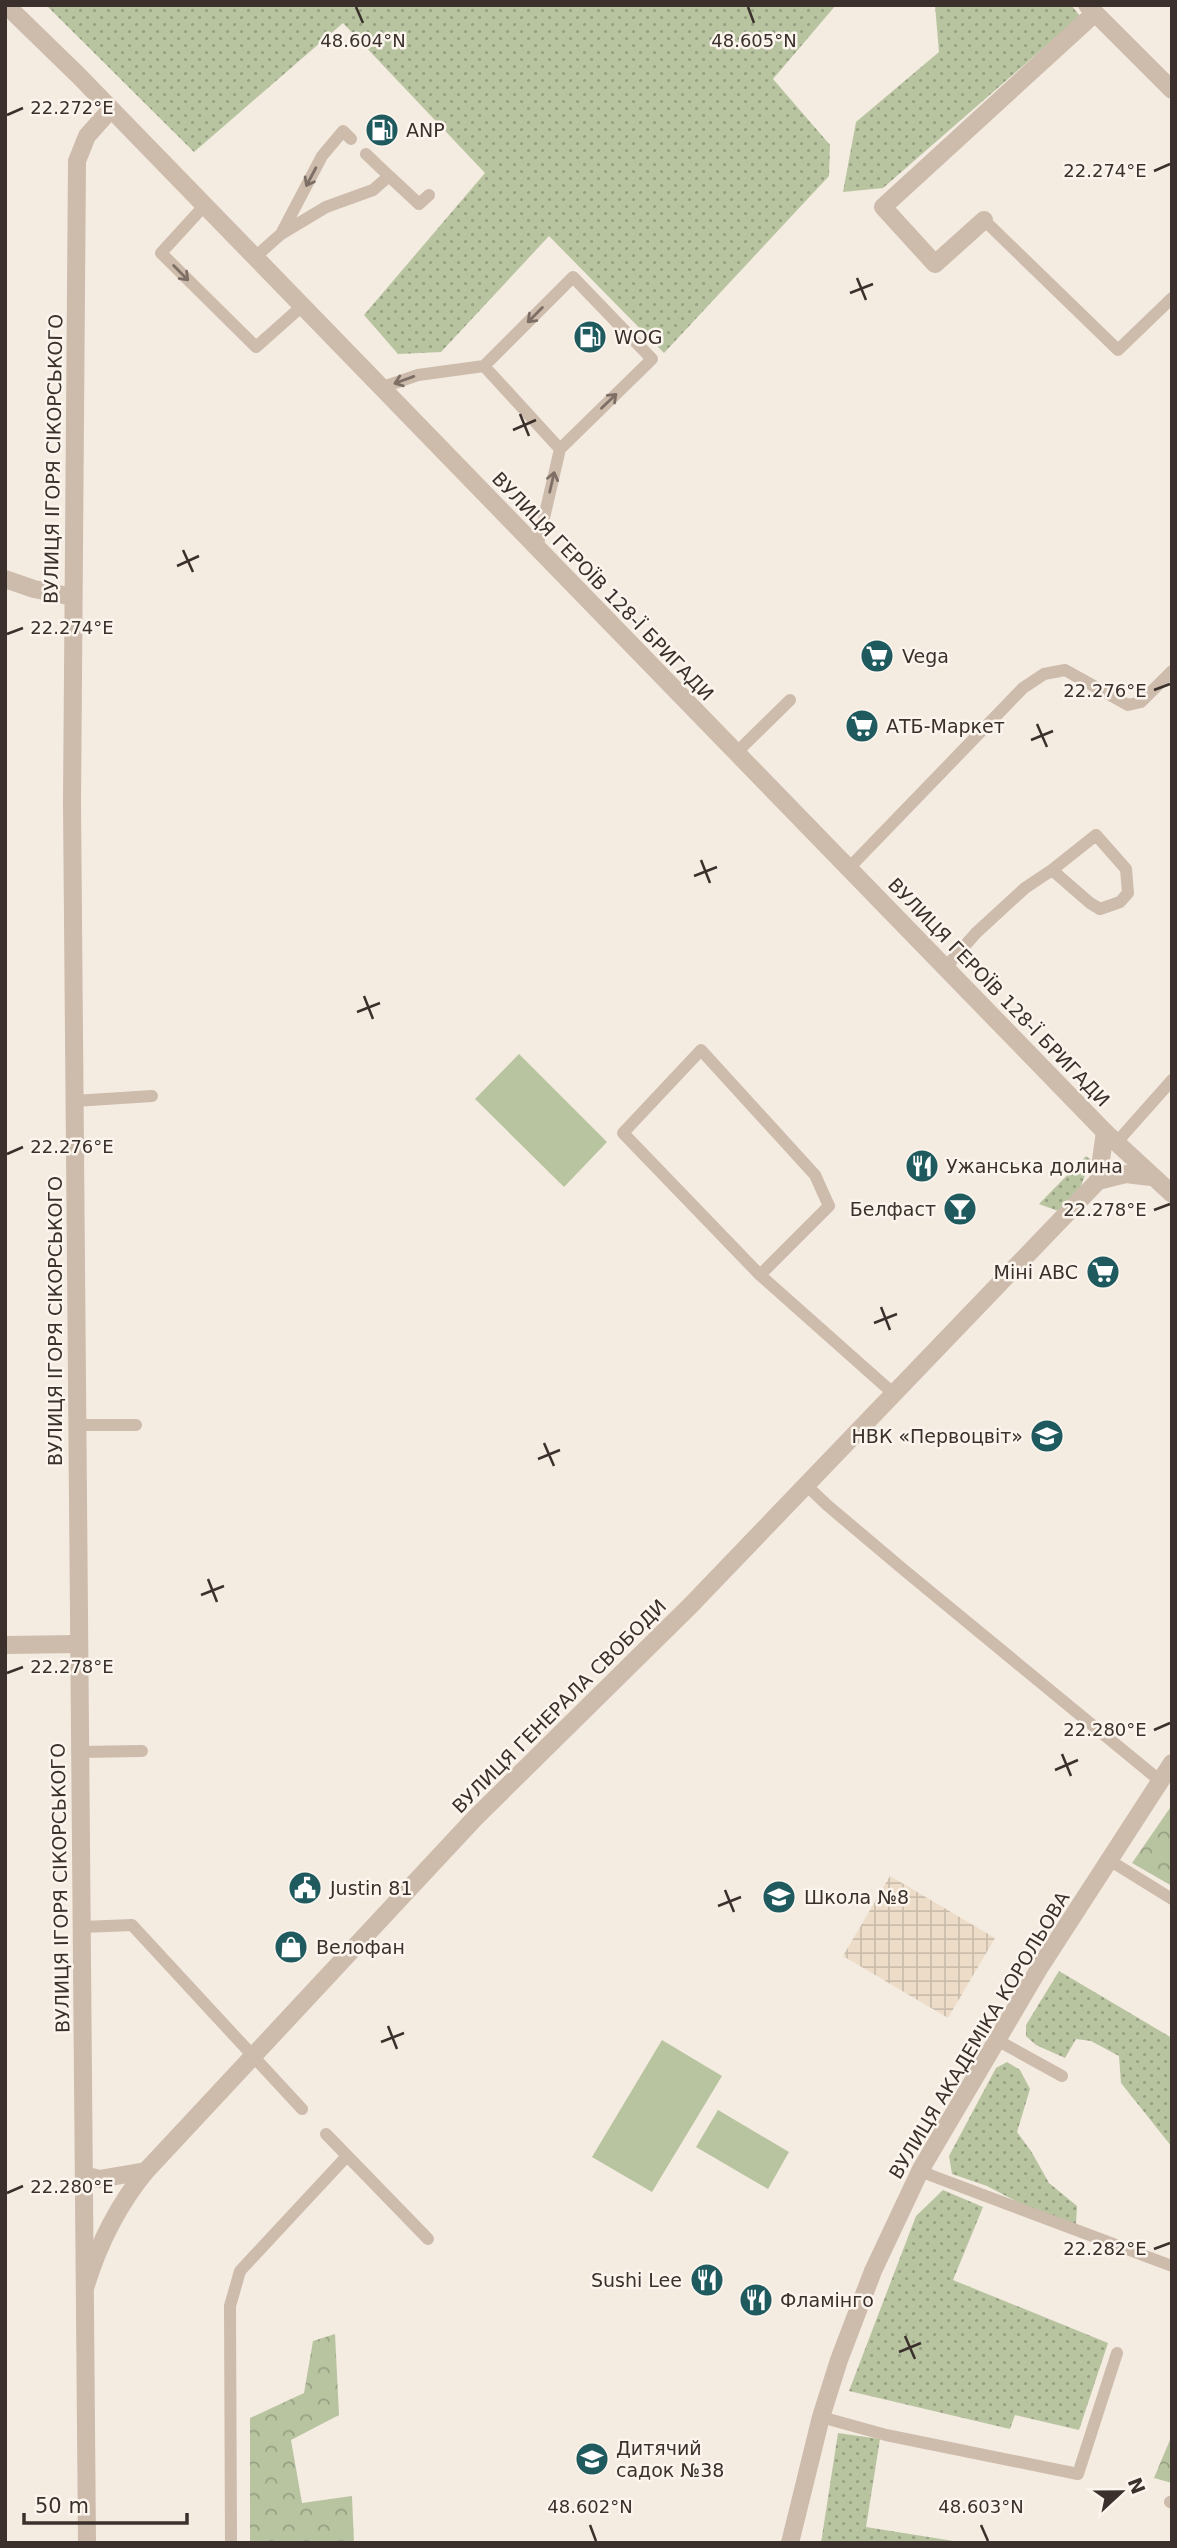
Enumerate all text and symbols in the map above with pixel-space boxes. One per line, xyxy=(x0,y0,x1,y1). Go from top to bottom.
text: 48.604°N xyxy=(320,30,406,51)
text: 48.605°N xyxy=(711,30,797,51)
text: 22.272°E xyxy=(30,97,114,118)
fuel station icon: ANP xyxy=(363,111,401,149)
place label: ANP xyxy=(406,119,445,141)
text: 22.274°E xyxy=(1063,160,1147,181)
one-way arrow xyxy=(303,167,317,187)
one-way arrow xyxy=(173,265,190,282)
one-way arrow xyxy=(527,306,544,323)
street label: ВУЛИЦЯ ІГОРЯ СІКОРСЬКОГО xyxy=(39,314,67,604)
fuel station icon: WOG xyxy=(571,318,609,356)
place label: WOG xyxy=(614,326,662,348)
one-way arrow xyxy=(393,374,415,387)
one-way arrow xyxy=(600,393,617,410)
street label: ВУЛИЦЯ ГЕРОЇВ 128-Ї БРИГАДИ xyxy=(488,467,718,705)
one-way arrow xyxy=(546,471,559,494)
text: 22.274°E xyxy=(30,617,114,638)
supermarket icon: Vega xyxy=(858,637,896,675)
place label: Vega xyxy=(902,645,949,667)
text: 22.276°E xyxy=(1063,680,1147,701)
supermarket icon: АТБ-Маркет xyxy=(843,707,881,745)
place label: АТБ-Маркет xyxy=(886,715,1005,737)
street label: ВУЛИЦЯ ГЕРОЇВ 128-Ї БРИГАДИ xyxy=(884,873,1114,1111)
text: 22.276°E xyxy=(30,1136,114,1157)
restaurant icon: Ужанська долина xyxy=(903,1147,941,1185)
place label: Ужанська долина xyxy=(946,1155,1123,1177)
street label: ВУЛИЦЯ ІГОРЯ СІКОРСЬКОГО xyxy=(44,1176,66,1466)
bar icon: Белфаст xyxy=(941,1190,979,1228)
place label: Белфаст xyxy=(850,1198,936,1220)
text: 22.278°E xyxy=(1063,1199,1147,1220)
supermarket icon: Міні ABC xyxy=(1084,1253,1122,1291)
place label: Міні ABC xyxy=(994,1261,1078,1283)
school or university icon: НВК «Первоцвіт» xyxy=(1028,1417,1066,1455)
place label: НВК «Первоцвіт» xyxy=(852,1425,1023,1447)
street label: ВУЛИЦЯ ГЕНЕРАЛА СВОБОДИ xyxy=(448,1595,670,1817)
text: 22.278°E xyxy=(30,1656,114,1677)
text: 22.280°E xyxy=(1063,1719,1147,1740)
street label: ВУЛИЦЯ ІГОРЯ СІКОРСЬКОГО xyxy=(46,1743,74,2033)
public building icon: Justin 81 xyxy=(286,1869,324,1907)
place label: Justin 81 xyxy=(329,1877,413,1899)
school or university icon: Школа №8 xyxy=(760,1878,798,1916)
place label: Школа №8 xyxy=(804,1886,909,1908)
street label: ВУЛИЦЯ АКАДЕМІКА КОРОЛЬОВА xyxy=(884,1887,1074,2183)
shop icon: Велофан xyxy=(272,1928,310,1966)
place label: Велофан xyxy=(316,1936,405,1958)
text: 22.280°E xyxy=(30,2176,114,2197)
text: 22.282°E xyxy=(1063,2238,1147,2259)
restaurant icon: Sushi Lee xyxy=(688,2261,726,2299)
place label: Sushi Lee xyxy=(591,2269,682,2291)
restaurant icon: Фламінго xyxy=(737,2281,775,2319)
place label: Фламінго xyxy=(780,2289,874,2311)
place label: Дитячий садок №38 xyxy=(616,2437,724,2481)
school or university icon: Дитячий садок №38 xyxy=(573,2440,611,2478)
north arrow xyxy=(1086,2457,1156,2527)
text: N xyxy=(1124,2474,1150,2497)
scale bar xyxy=(24,2482,187,2526)
text: 50 m xyxy=(35,2494,89,2518)
text: 48.602°N xyxy=(547,2496,633,2517)
text: 48.603°N xyxy=(938,2496,1024,2517)

